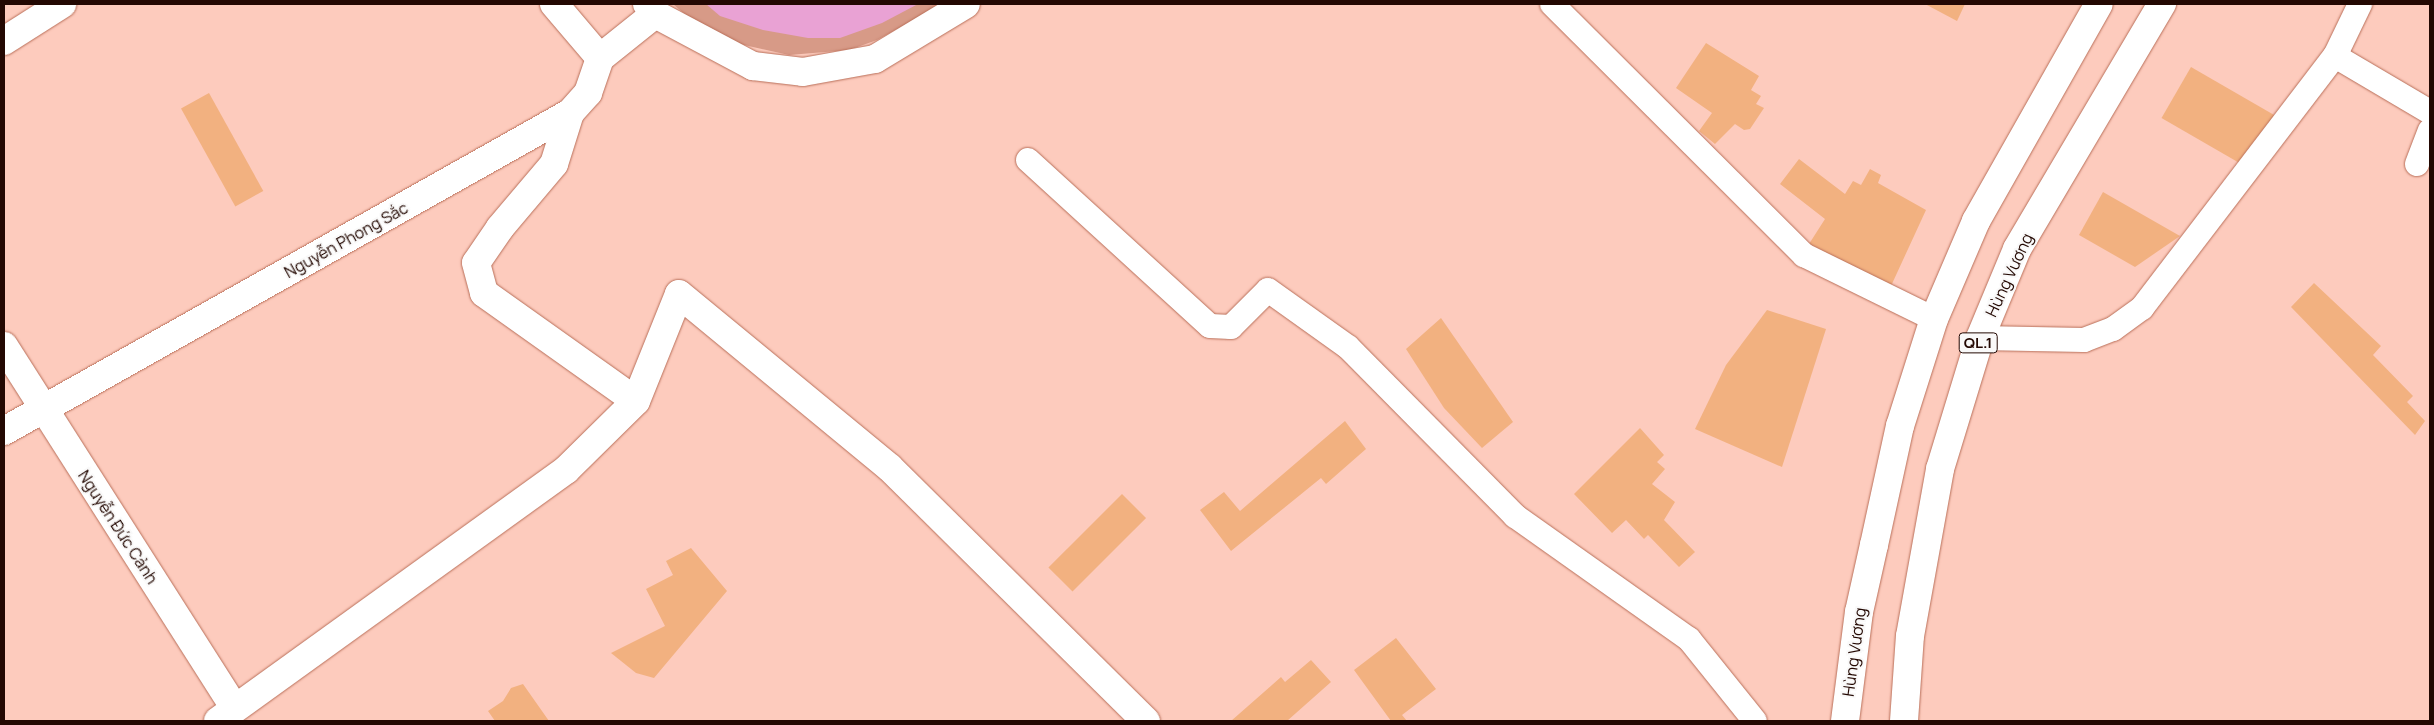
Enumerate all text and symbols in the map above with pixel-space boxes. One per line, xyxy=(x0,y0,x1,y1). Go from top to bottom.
street label: Nguyễn Phong Sắc xyxy=(281,198,411,282)
street label: Hùng Vương xyxy=(1981,230,2037,320)
road number: QL.1 xyxy=(1958,330,1998,356)
street label: Nguyễn Đức Cảnh xyxy=(74,467,162,587)
street label: Hùng Vương xyxy=(1838,606,1870,698)

